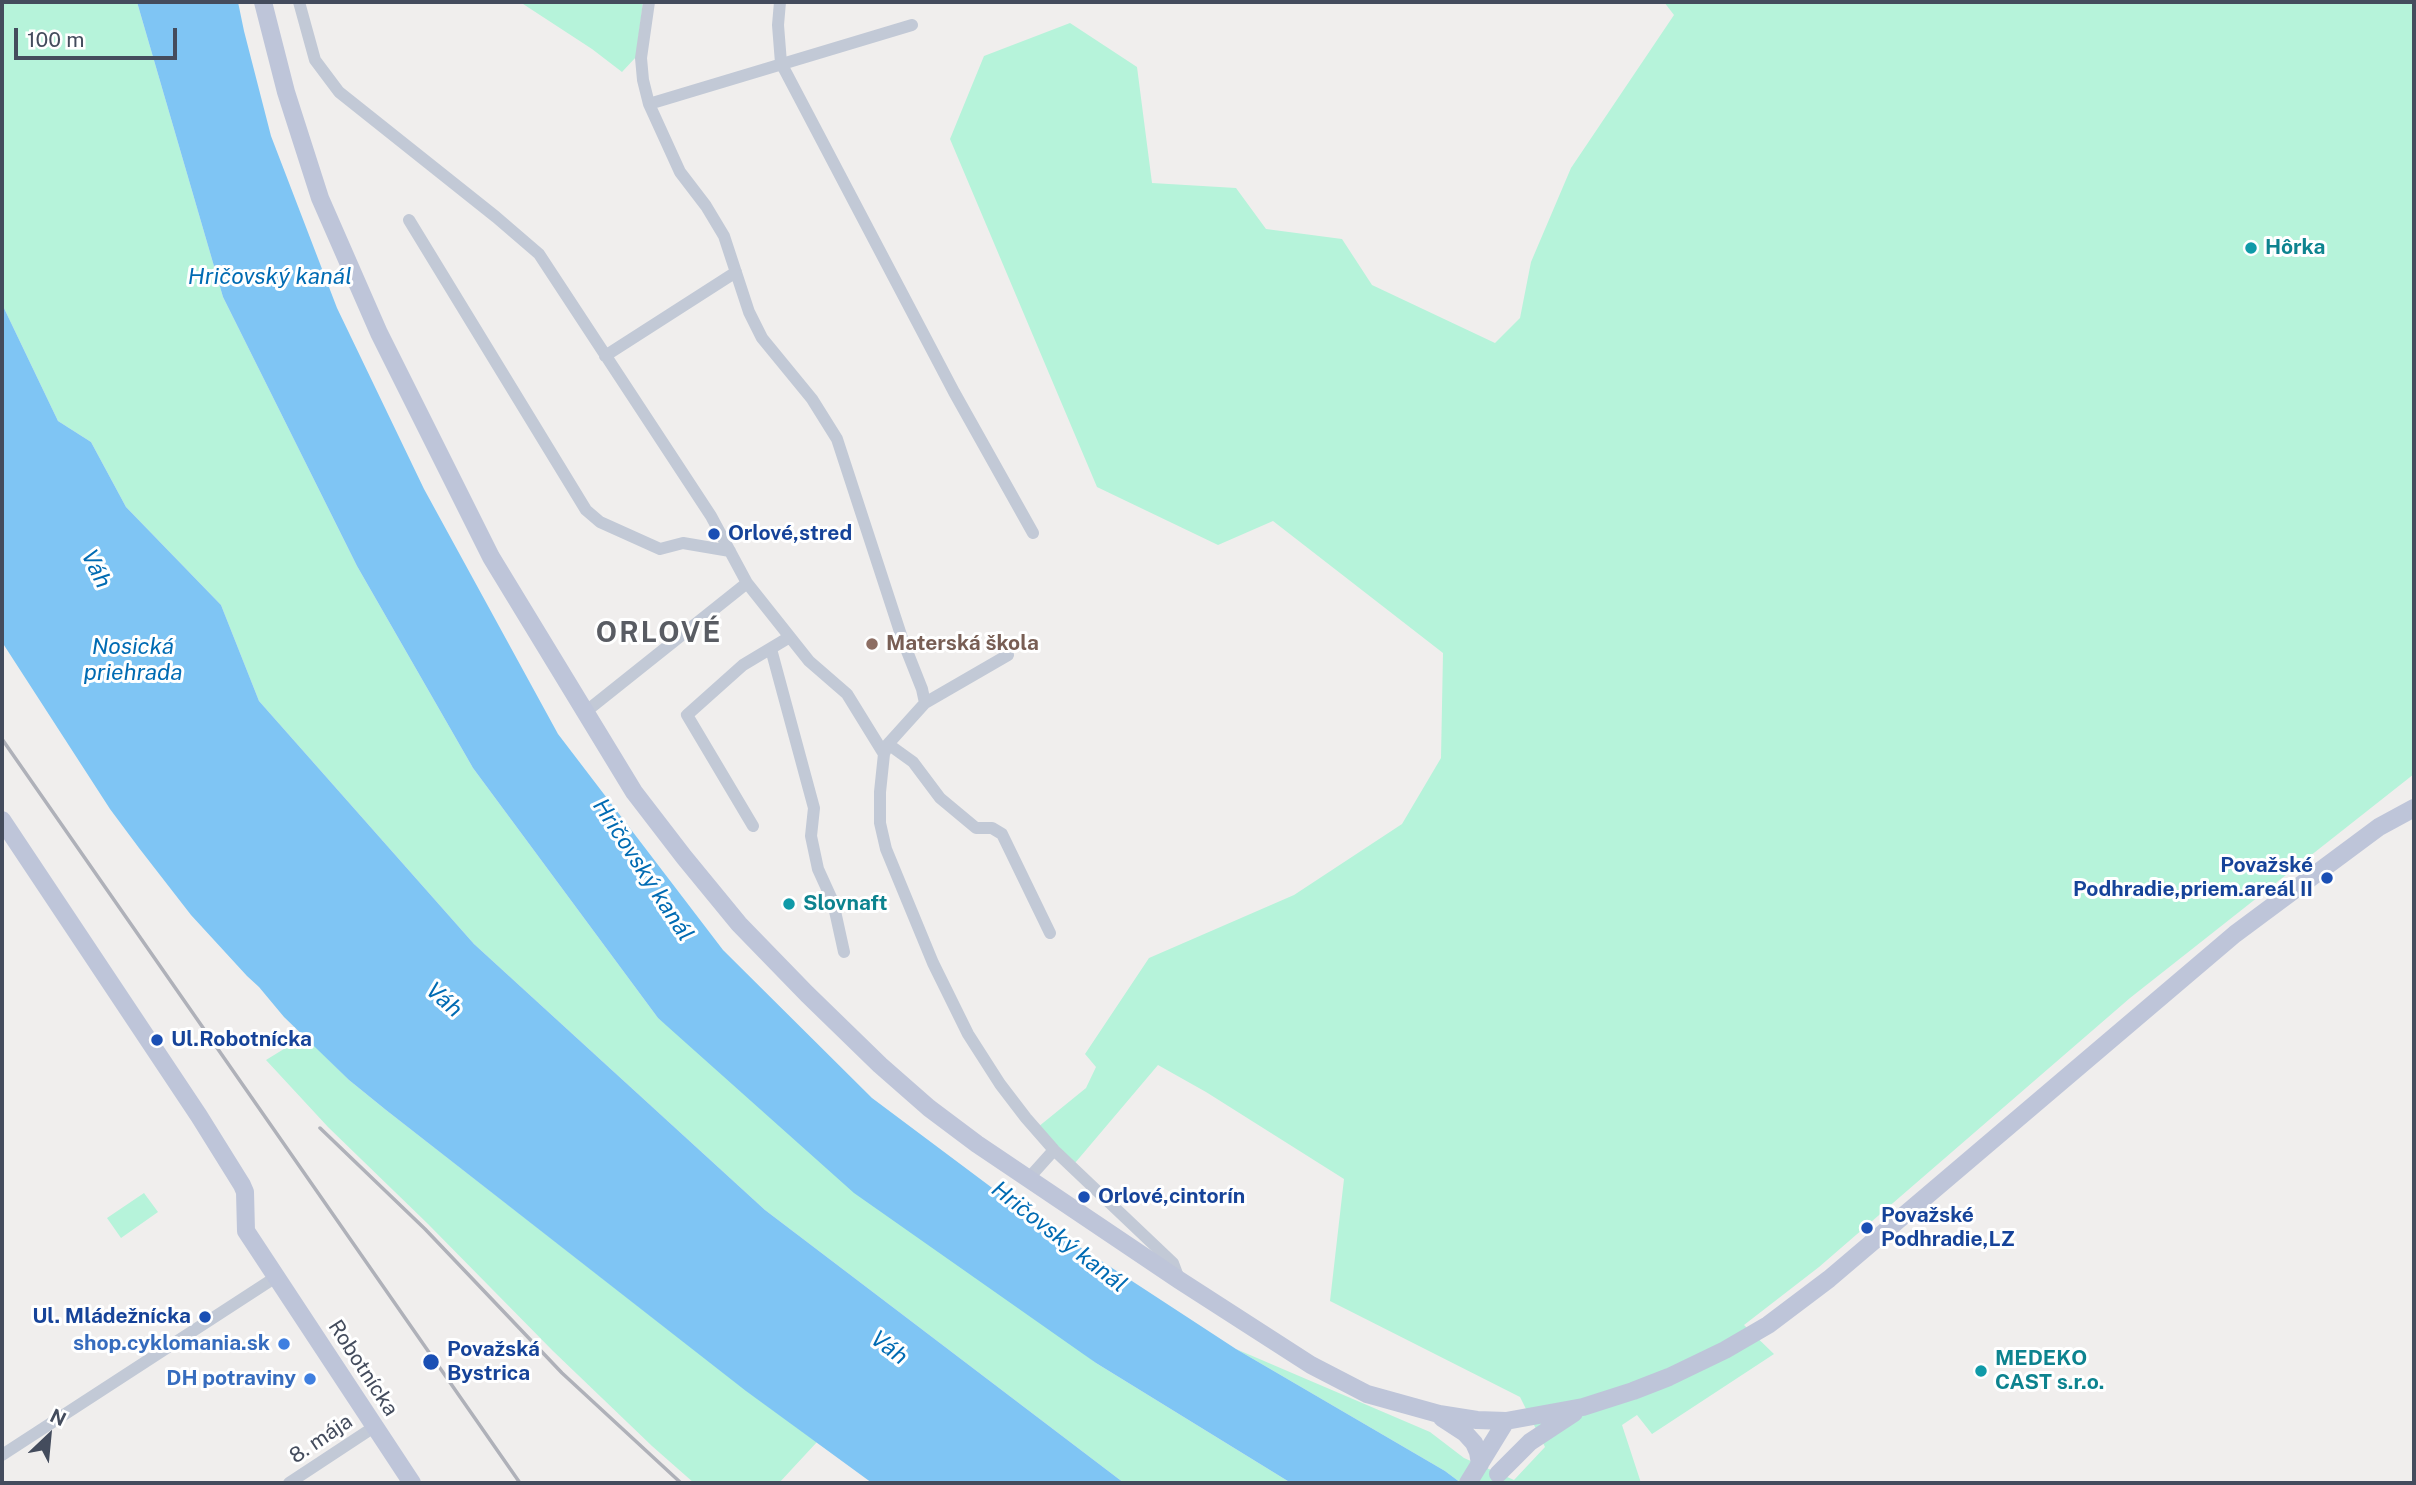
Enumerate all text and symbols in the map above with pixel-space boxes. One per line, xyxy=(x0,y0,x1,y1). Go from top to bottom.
scale bar xyxy=(18,14,180,58)
text: 100 m xyxy=(27,27,84,52)
place label: Hôrka xyxy=(2265,235,2325,261)
marker: Hôrka xyxy=(2243,240,2259,256)
water label: Hričovský kanál xyxy=(188,263,352,291)
place label: Orlové,stred xyxy=(728,521,852,547)
marker: Orlové,stred xyxy=(706,526,722,542)
water label: Váh xyxy=(75,545,117,593)
district label: ORLOVÉ xyxy=(597,616,721,650)
place label: Materská škola xyxy=(886,631,1039,657)
water label: Nosická priehrada xyxy=(83,633,183,687)
marker: Materská škola xyxy=(864,636,880,652)
water label: Hričovský kanál xyxy=(587,794,699,946)
place label: Považské Podhradie,priem.areál II xyxy=(2073,853,2313,903)
marker: Považské Podhradie,priem.areál II xyxy=(2319,870,2335,886)
place label: Slovnaft xyxy=(803,891,887,917)
marker: Slovnaft xyxy=(781,896,797,912)
water label: Váh xyxy=(420,977,468,1023)
place label: Ul.Robotnícka xyxy=(171,1027,312,1053)
marker: Ul.Robotnícka xyxy=(149,1032,165,1048)
water label: Hričovský kanál xyxy=(986,1176,1132,1298)
place label: Orlové,cintorín xyxy=(1098,1184,1245,1210)
marker: Orlové,cintorín xyxy=(1076,1189,1092,1205)
place label: Považské Podhradie,LZ xyxy=(1881,1203,2015,1253)
marker: Považské Podhradie,LZ xyxy=(1859,1220,1875,1236)
place label: Ul. Mládežnícka xyxy=(32,1304,191,1330)
marker: Ul. Mládežnícka xyxy=(197,1309,213,1325)
street label: Robotnícka xyxy=(323,1315,403,1421)
water label: Váh xyxy=(865,1325,913,1371)
place label: shop.cyklomania.sk xyxy=(73,1331,270,1357)
marker: shop.cyklomania.sk xyxy=(276,1336,292,1352)
place label: Považská Bystrica xyxy=(447,1337,540,1387)
place label: MEDEKO CAST s.r.o. xyxy=(1995,1346,2104,1396)
marker: Považská Bystrica xyxy=(421,1352,441,1372)
marker: MEDEKO CAST s.r.o. xyxy=(1973,1363,1989,1379)
place label: DH potraviny xyxy=(166,1366,296,1392)
marker: DH potraviny xyxy=(302,1371,318,1387)
north arrow xyxy=(14,1401,84,1471)
text: N xyxy=(47,1404,70,1430)
street label: 8. mája xyxy=(285,1409,357,1469)

